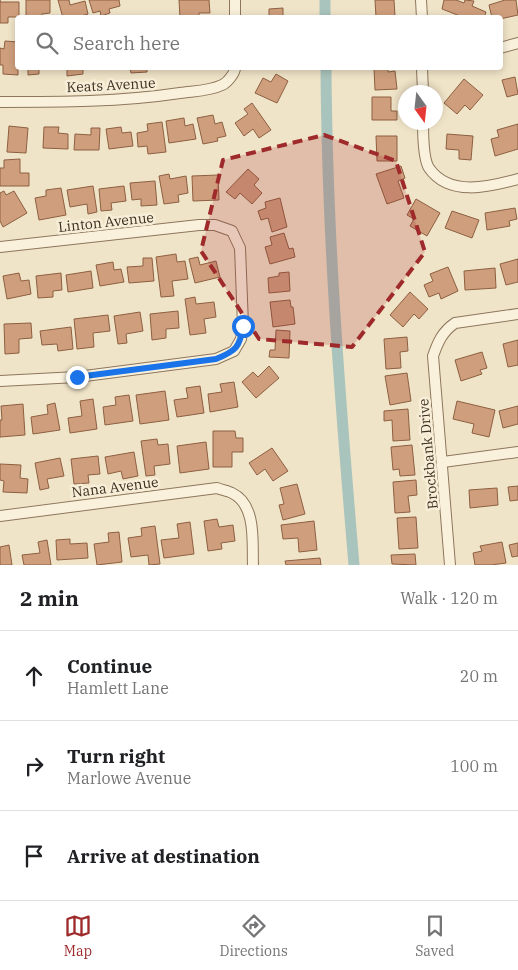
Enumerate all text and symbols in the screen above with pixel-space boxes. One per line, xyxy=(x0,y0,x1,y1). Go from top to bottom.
search box xyxy=(15,15,503,70)
icon: search xyxy=(33,29,61,57)
text: Search here xyxy=(73,31,180,55)
street label: Keats Avenue xyxy=(66,74,156,96)
north arrow xyxy=(398,85,443,130)
street label: Linton Avenue xyxy=(57,208,155,236)
route start xyxy=(232,315,255,338)
route end xyxy=(66,366,89,389)
street label: Brockbank Drive xyxy=(414,398,442,510)
street label: Nana Avenue xyxy=(70,473,160,501)
text: 2 min xyxy=(20,584,79,612)
text: Walk · 120 m xyxy=(400,588,498,608)
text: Continue xyxy=(67,654,152,678)
icon: ahead xyxy=(20,662,48,690)
text: 20 m xyxy=(460,666,498,686)
text: Hamlett Lane xyxy=(67,678,169,698)
text: Turn right xyxy=(67,744,165,768)
icon: right xyxy=(20,752,48,780)
text: 100 m xyxy=(450,756,498,776)
text: Marlowe Avenue xyxy=(67,768,191,788)
icon: arrive xyxy=(20,842,48,870)
text: Arrive at destination xyxy=(67,844,260,868)
tab: Map xyxy=(64,912,92,960)
tab: Directions xyxy=(220,912,288,960)
tab: Saved xyxy=(415,912,454,960)

